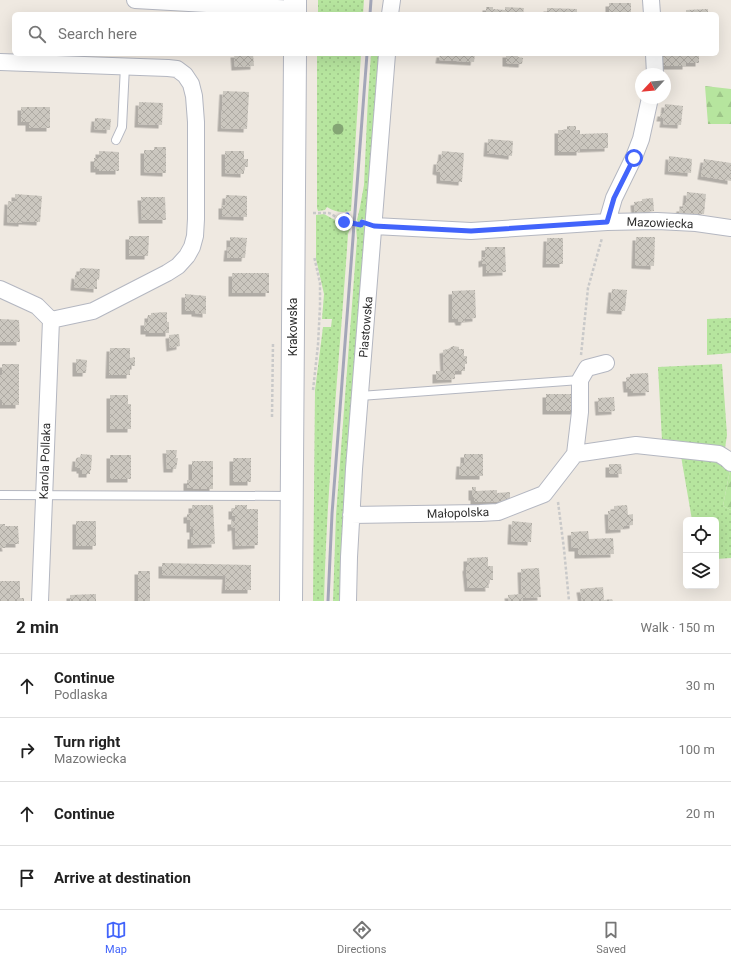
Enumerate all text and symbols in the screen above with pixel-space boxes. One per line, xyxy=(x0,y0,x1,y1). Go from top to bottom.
search box xyxy=(12,12,719,56)
icon: search xyxy=(26,23,48,45)
text: Search here xyxy=(58,25,137,43)
north arrow xyxy=(635,68,671,104)
route start xyxy=(625,149,643,167)
route end xyxy=(335,213,353,231)
street label: Mazowiecka xyxy=(626,215,694,231)
street label: Piastowska xyxy=(356,296,376,358)
street label: Krakowska xyxy=(286,298,300,356)
street label: Karola Pollaka xyxy=(37,422,53,500)
street label: Małopolska xyxy=(427,505,489,521)
map controls xyxy=(683,517,719,589)
button: locate xyxy=(683,517,719,553)
button: layers xyxy=(683,553,719,589)
text: 2 min xyxy=(16,617,59,637)
text: Walk · 150 m xyxy=(640,620,715,635)
text: Continue xyxy=(54,669,115,687)
icon: ahead xyxy=(16,675,38,697)
text: 30 m xyxy=(686,678,715,693)
text: Podlaska xyxy=(54,687,107,702)
text: Turn right xyxy=(54,733,120,751)
icon: right xyxy=(16,739,38,761)
text: 100 m xyxy=(678,742,715,757)
text: Mazowiecka xyxy=(54,751,126,766)
icon: ahead xyxy=(16,803,38,825)
text: Continue xyxy=(54,805,115,823)
text: 20 m xyxy=(686,806,715,821)
icon: arrive xyxy=(16,867,38,889)
text: Arrive at destination xyxy=(54,869,191,887)
tab: Map xyxy=(105,919,127,956)
tab: Directions xyxy=(337,919,386,956)
tab: Saved xyxy=(596,919,626,956)

